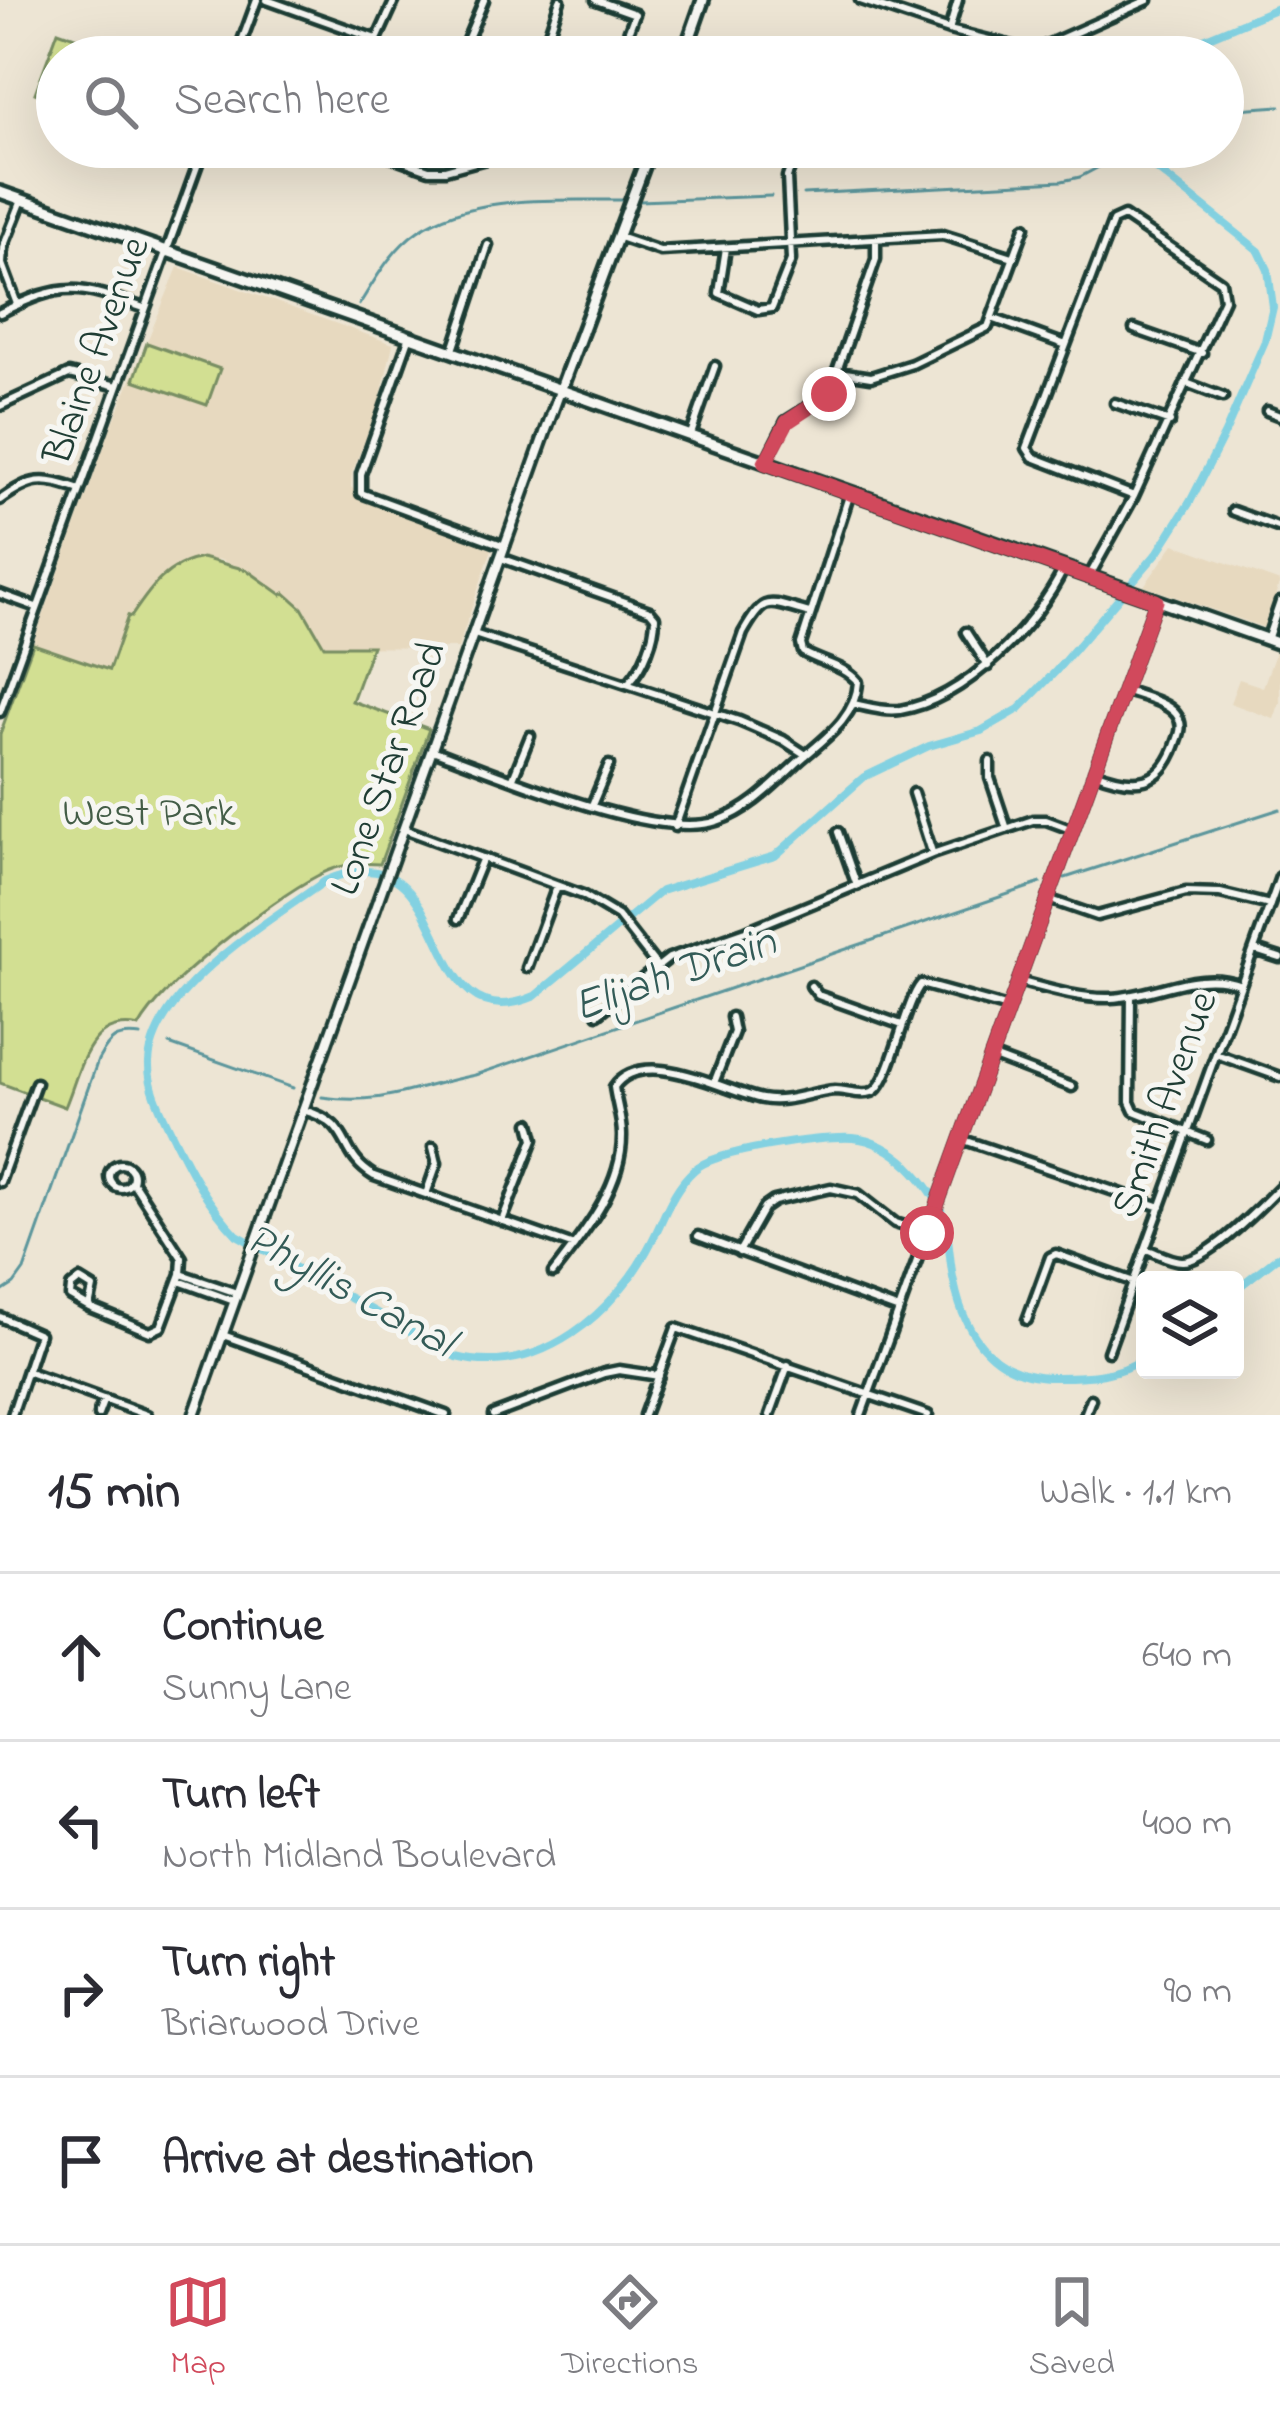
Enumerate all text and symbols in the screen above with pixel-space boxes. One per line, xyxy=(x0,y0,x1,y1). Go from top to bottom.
search box xyxy=(36,36,1244,168)
icon: search xyxy=(78,69,144,135)
text: Search here xyxy=(174,69,390,135)
street label: Blaine Avenue xyxy=(28,228,168,475)
route end xyxy=(802,367,856,421)
street label: Lone Star Road xyxy=(316,634,464,904)
park label: West Park xyxy=(62,784,236,845)
water label: Elijah Drain xyxy=(565,910,787,1041)
street label: Smith Avenue xyxy=(1097,983,1235,1227)
route start xyxy=(900,1206,954,1260)
water label: Phyllis Canal xyxy=(232,1207,470,1379)
map controls xyxy=(1136,1271,1244,1379)
button: layers xyxy=(1136,1271,1244,1379)
text: 15 min xyxy=(48,1456,180,1531)
text: Walk · 1.1 km xyxy=(1039,1465,1232,1522)
text: Continue xyxy=(162,1595,323,1661)
icon: ahead xyxy=(48,1624,114,1690)
text: 640 m xyxy=(1142,1628,1232,1685)
text: Sunny Lane xyxy=(162,1661,351,1718)
text: Turn left xyxy=(162,1763,320,1829)
icon: left xyxy=(48,1792,114,1858)
text: 400 m xyxy=(1142,1796,1232,1853)
text: North Midland Boulevard xyxy=(162,1829,556,1886)
text: Turn right xyxy=(162,1931,335,1997)
icon: right xyxy=(48,1960,114,2026)
text: 90 m xyxy=(1163,1964,1232,2021)
text: Briarwood Drive xyxy=(162,1997,419,2054)
icon: arrive xyxy=(48,2128,114,2194)
text: Arrive at destination xyxy=(162,2128,533,2194)
tab: Map xyxy=(165,2269,231,2389)
tab: Directions xyxy=(561,2269,698,2389)
tab: Saved xyxy=(1029,2269,1115,2389)

